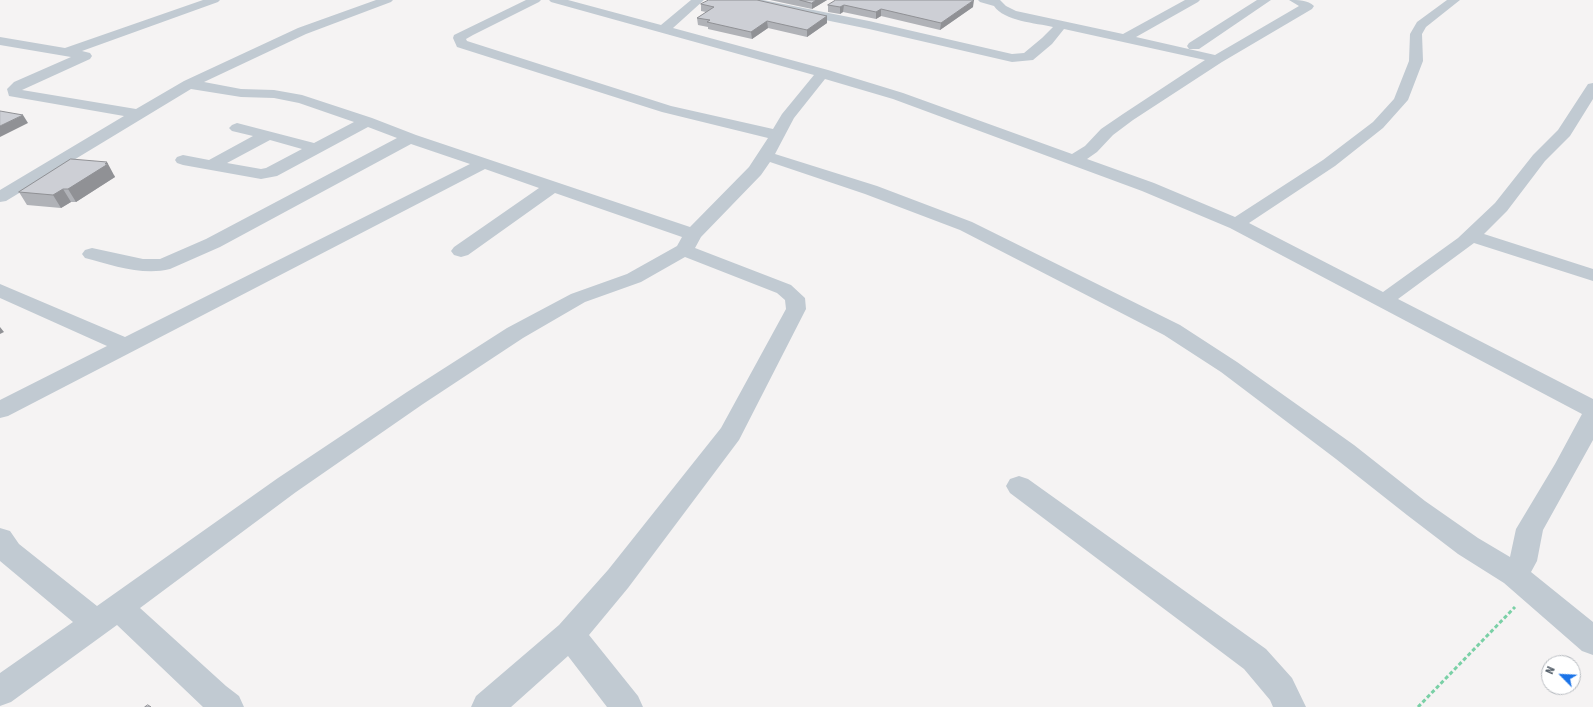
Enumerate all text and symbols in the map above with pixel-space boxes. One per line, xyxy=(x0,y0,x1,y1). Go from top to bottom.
north arrow xyxy=(1541,655,1581,695)
text: N xyxy=(1542,664,1559,677)

